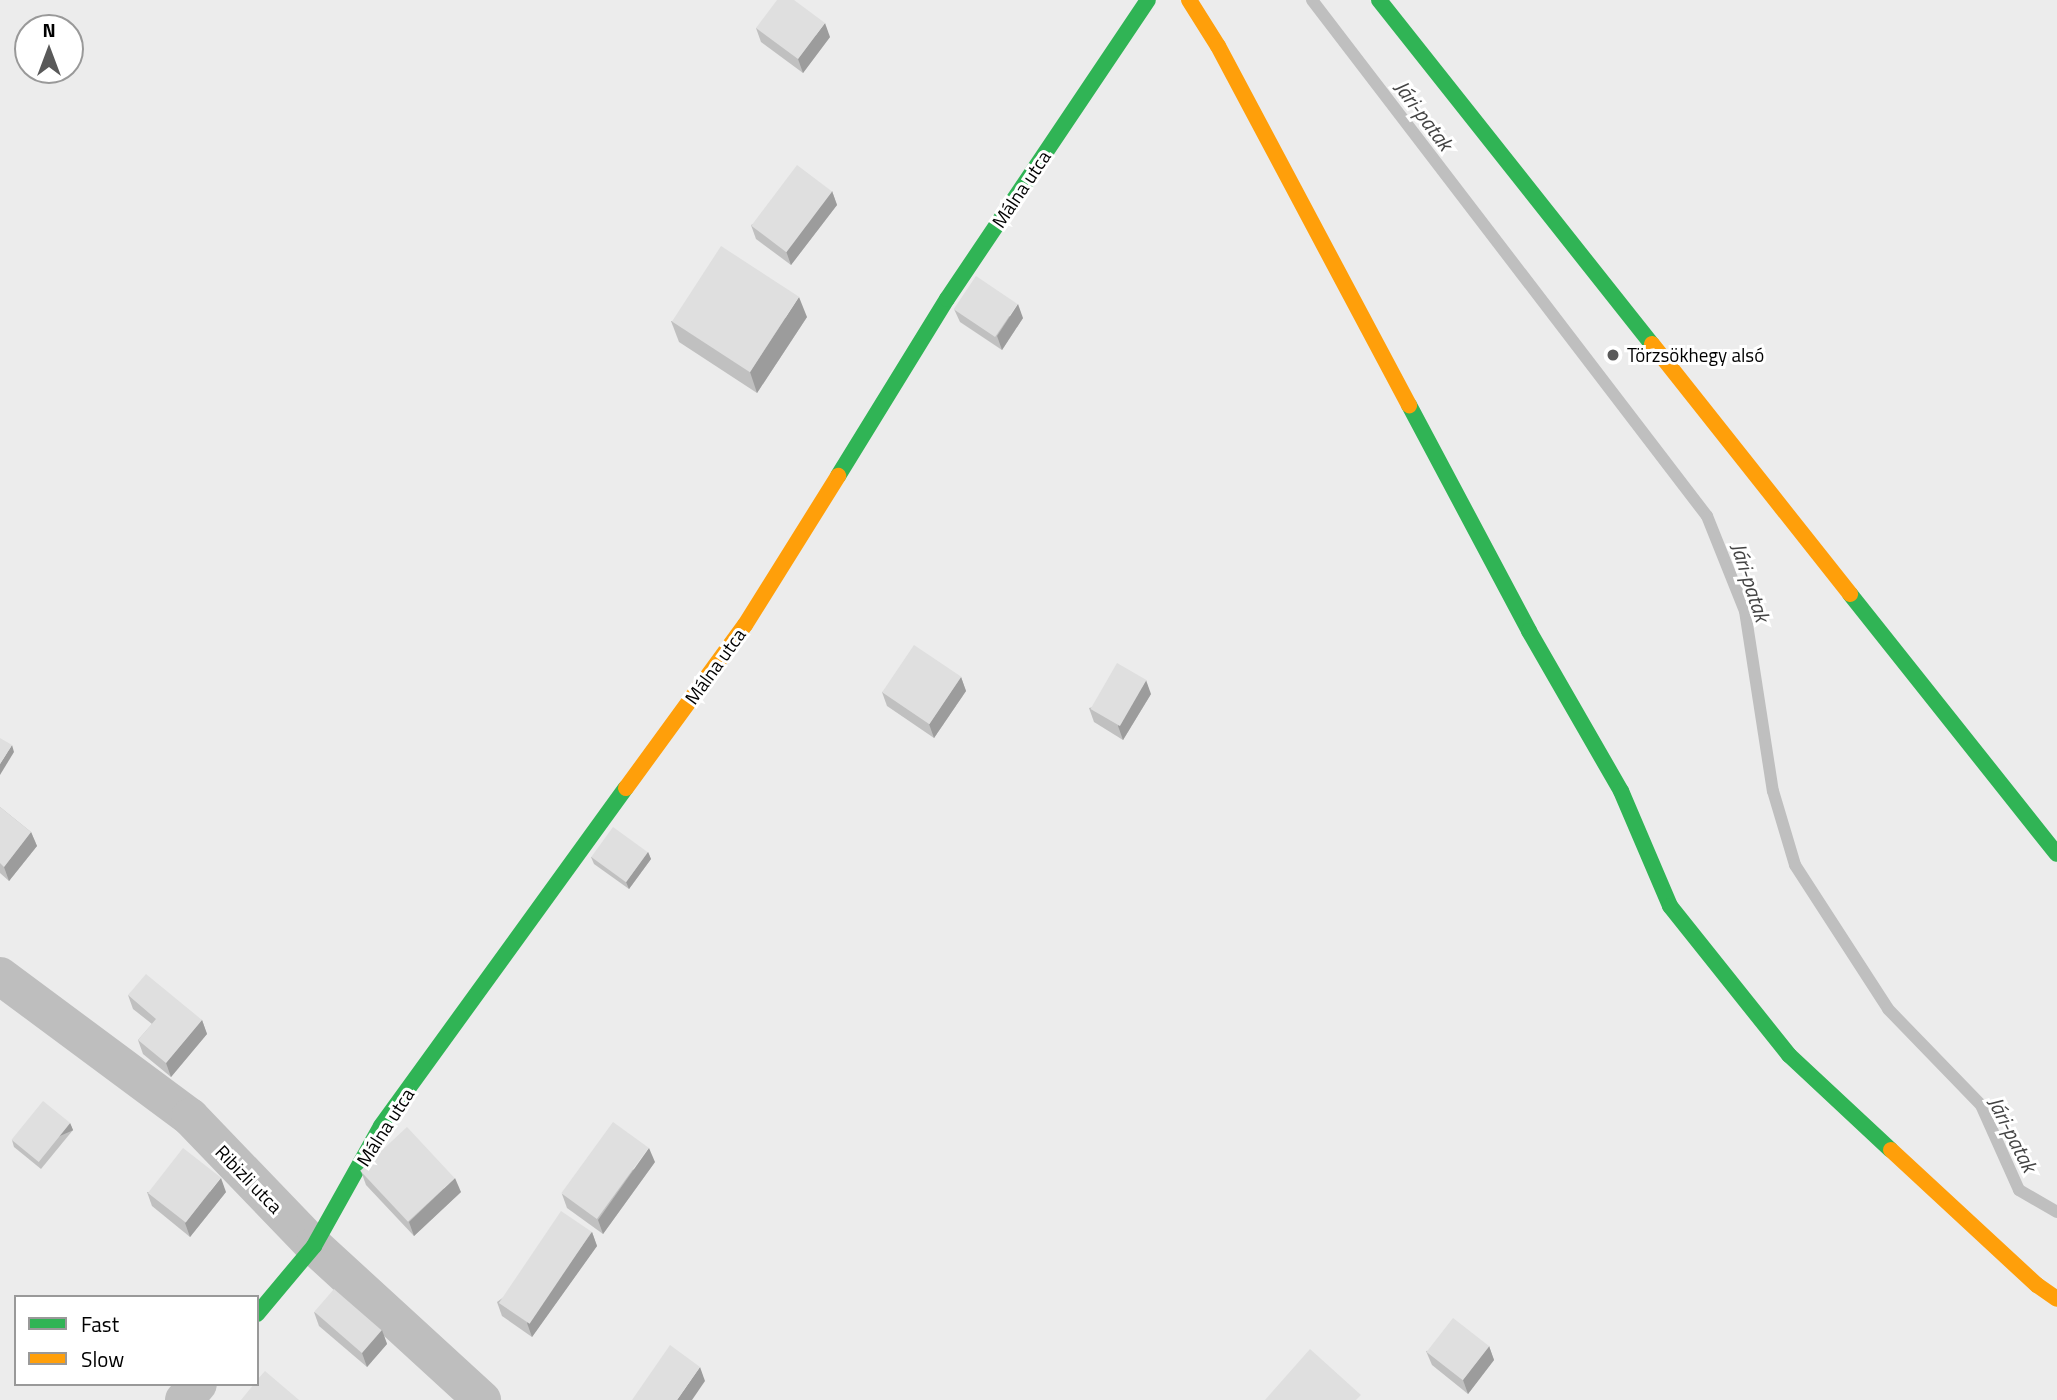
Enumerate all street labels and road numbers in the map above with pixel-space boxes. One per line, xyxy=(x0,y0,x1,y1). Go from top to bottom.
street label: Málna utca xyxy=(987,146,1055,232)
street label: Málna utca xyxy=(680,624,750,708)
street label: Málna utca xyxy=(351,1084,419,1170)
street label: Ribizli utca xyxy=(211,1140,287,1218)

